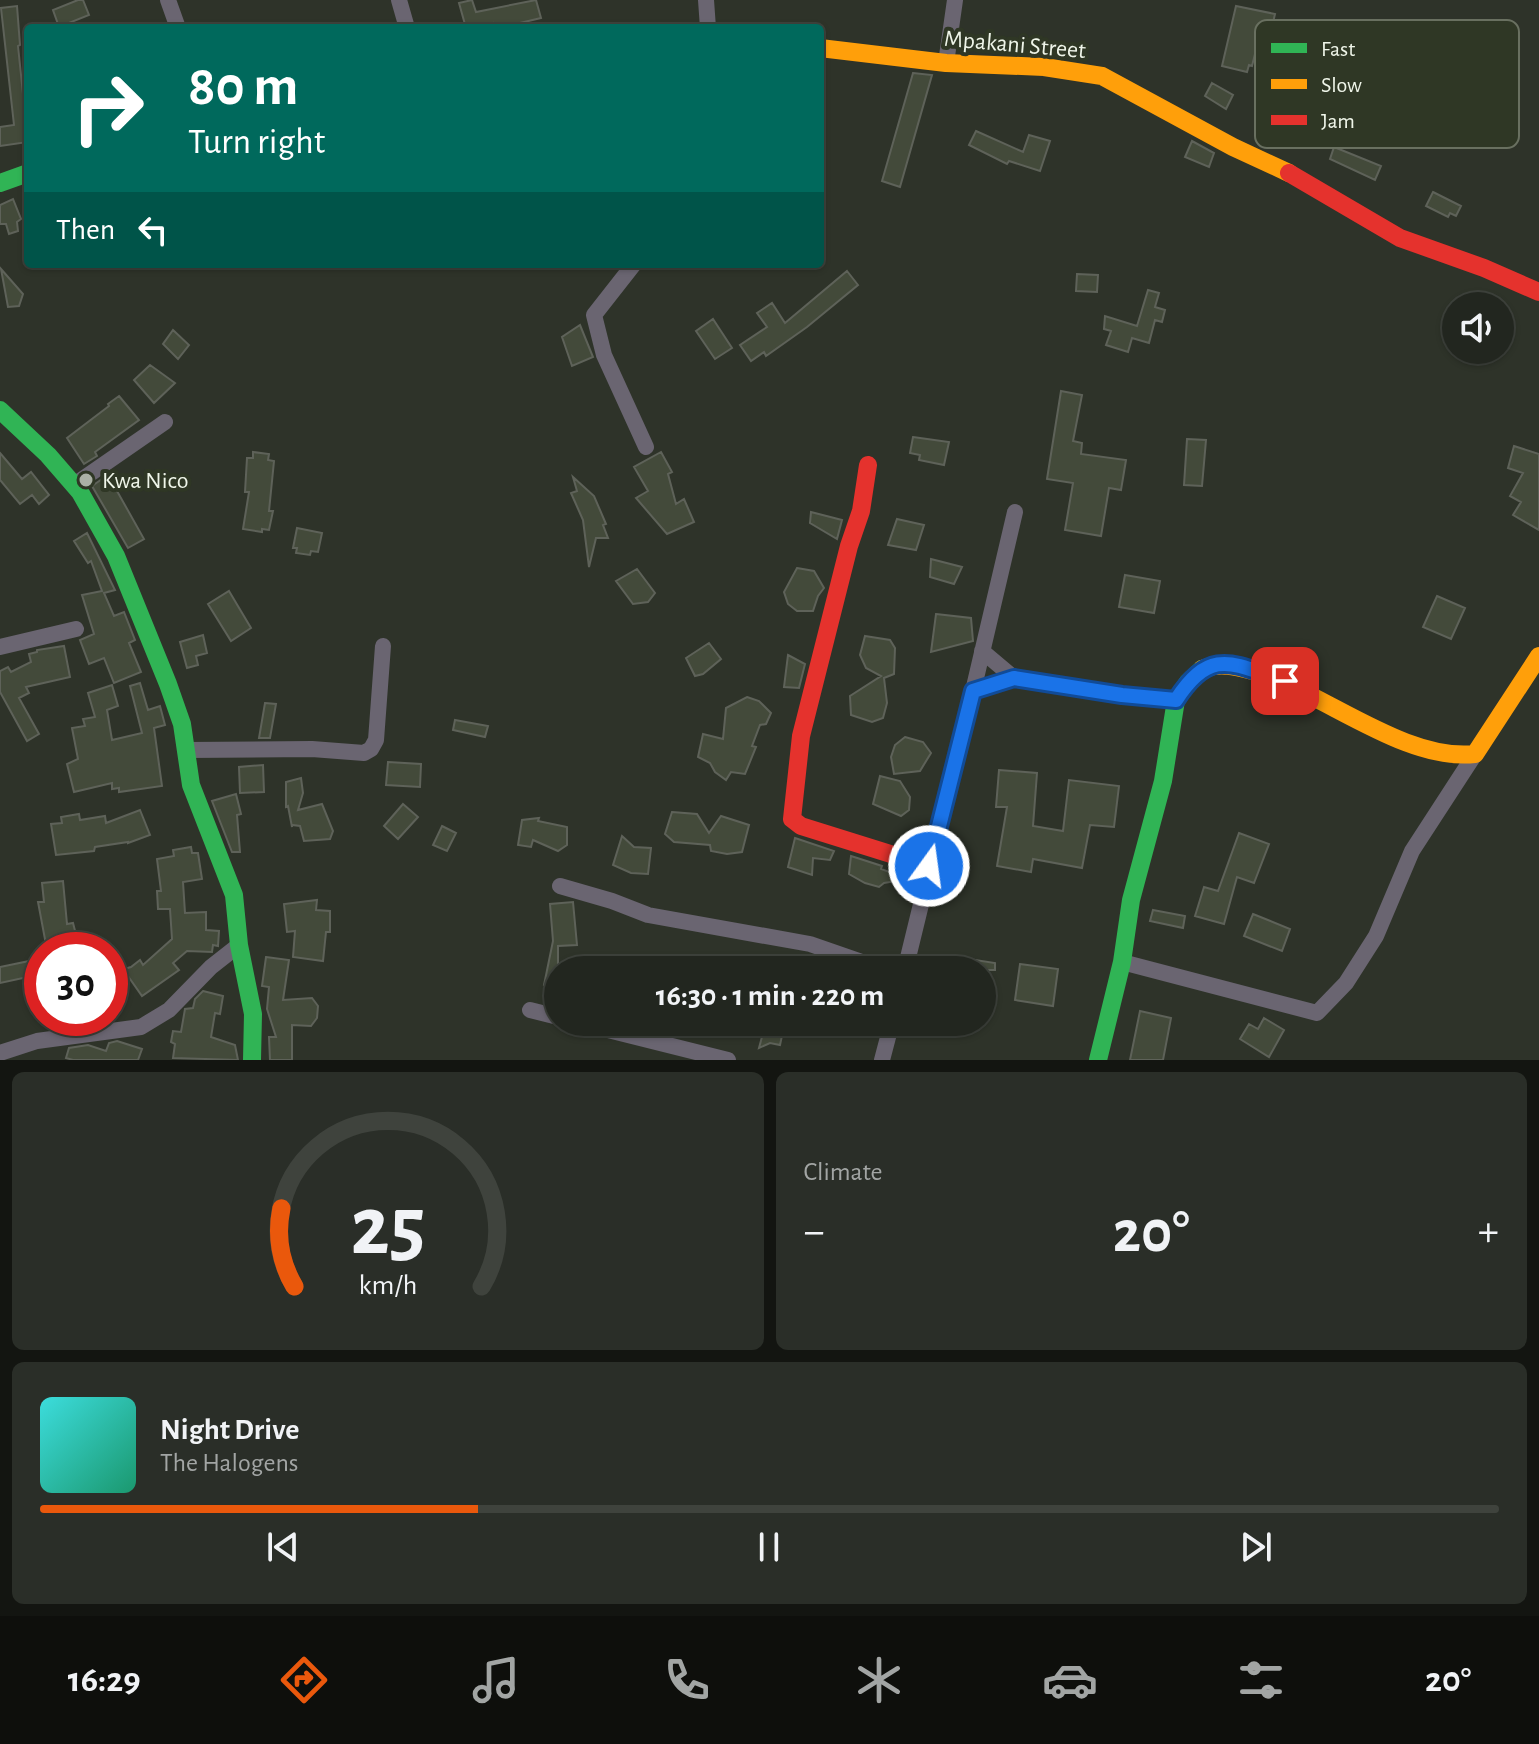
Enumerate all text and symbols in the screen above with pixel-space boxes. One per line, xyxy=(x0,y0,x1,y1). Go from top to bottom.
legend xyxy=(1255,20,1519,148)
street label: Mpakani Street xyxy=(943,27,1087,63)
text: Fast xyxy=(1321,38,1355,60)
icon: right xyxy=(56,56,160,160)
text: 80 m xyxy=(188,59,298,115)
text: Slow xyxy=(1321,74,1362,96)
text: Jam xyxy=(1321,110,1355,132)
text: Turn right xyxy=(188,124,325,160)
icon: left xyxy=(131,208,175,252)
text: Then xyxy=(56,215,115,245)
map controls xyxy=(1442,292,1514,364)
button: sound xyxy=(1442,292,1514,364)
place label: Kwa Nico xyxy=(102,469,189,493)
marker: Kwa Nico xyxy=(77,471,95,489)
pin xyxy=(1251,647,1319,715)
icon: arrive xyxy=(1263,659,1307,703)
position arrow xyxy=(887,824,971,908)
speed limit sign: 30 xyxy=(24,932,128,1036)
text: 16:30 · 1 min · 220 m xyxy=(656,981,884,1011)
text: Climate xyxy=(804,1159,882,1185)
text: 25 xyxy=(350,1186,425,1270)
text: 20° xyxy=(1113,1203,1190,1263)
text: − xyxy=(804,1210,825,1254)
text: + xyxy=(1478,1210,1499,1254)
text: km/h xyxy=(358,1271,417,1300)
text: Night Drive xyxy=(160,1415,299,1445)
text: The Halogens xyxy=(160,1450,298,1476)
icon: previous xyxy=(261,1525,305,1569)
icon: pause xyxy=(747,1525,791,1569)
icon: next xyxy=(1234,1525,1278,1569)
icon: directions xyxy=(276,1652,332,1708)
icon: music xyxy=(468,1652,524,1708)
icon: phone xyxy=(659,1652,715,1708)
icon: climate xyxy=(851,1652,907,1708)
icon: car xyxy=(1042,1652,1098,1708)
icon: filters xyxy=(1233,1652,1289,1708)
text: 16:29 xyxy=(68,1662,141,1698)
text: 20° xyxy=(1425,1662,1471,1698)

